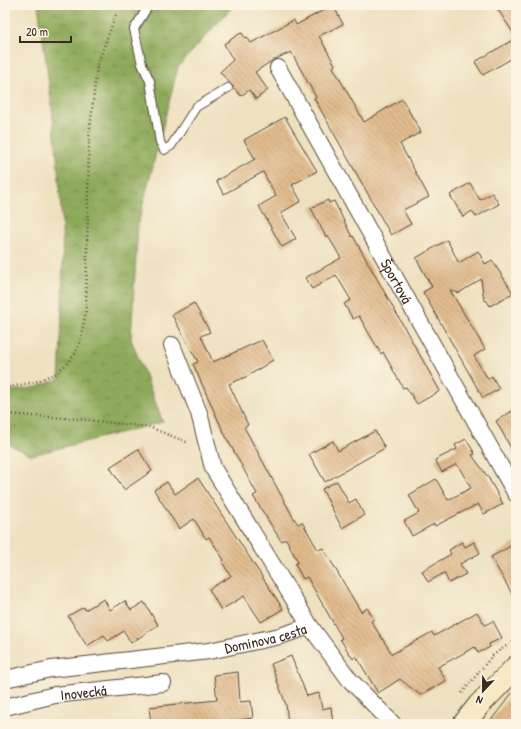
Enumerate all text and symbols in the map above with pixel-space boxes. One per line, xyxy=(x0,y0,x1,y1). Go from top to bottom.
scale bar xyxy=(20,18,71,44)
text: 20 m xyxy=(26,23,48,40)
street label: Športová xyxy=(376,255,418,307)
street label: Dominova cesta xyxy=(223,617,309,658)
north arrow xyxy=(463,671,503,711)
street label: Inovecká xyxy=(59,679,108,705)
text: N xyxy=(474,693,485,708)

